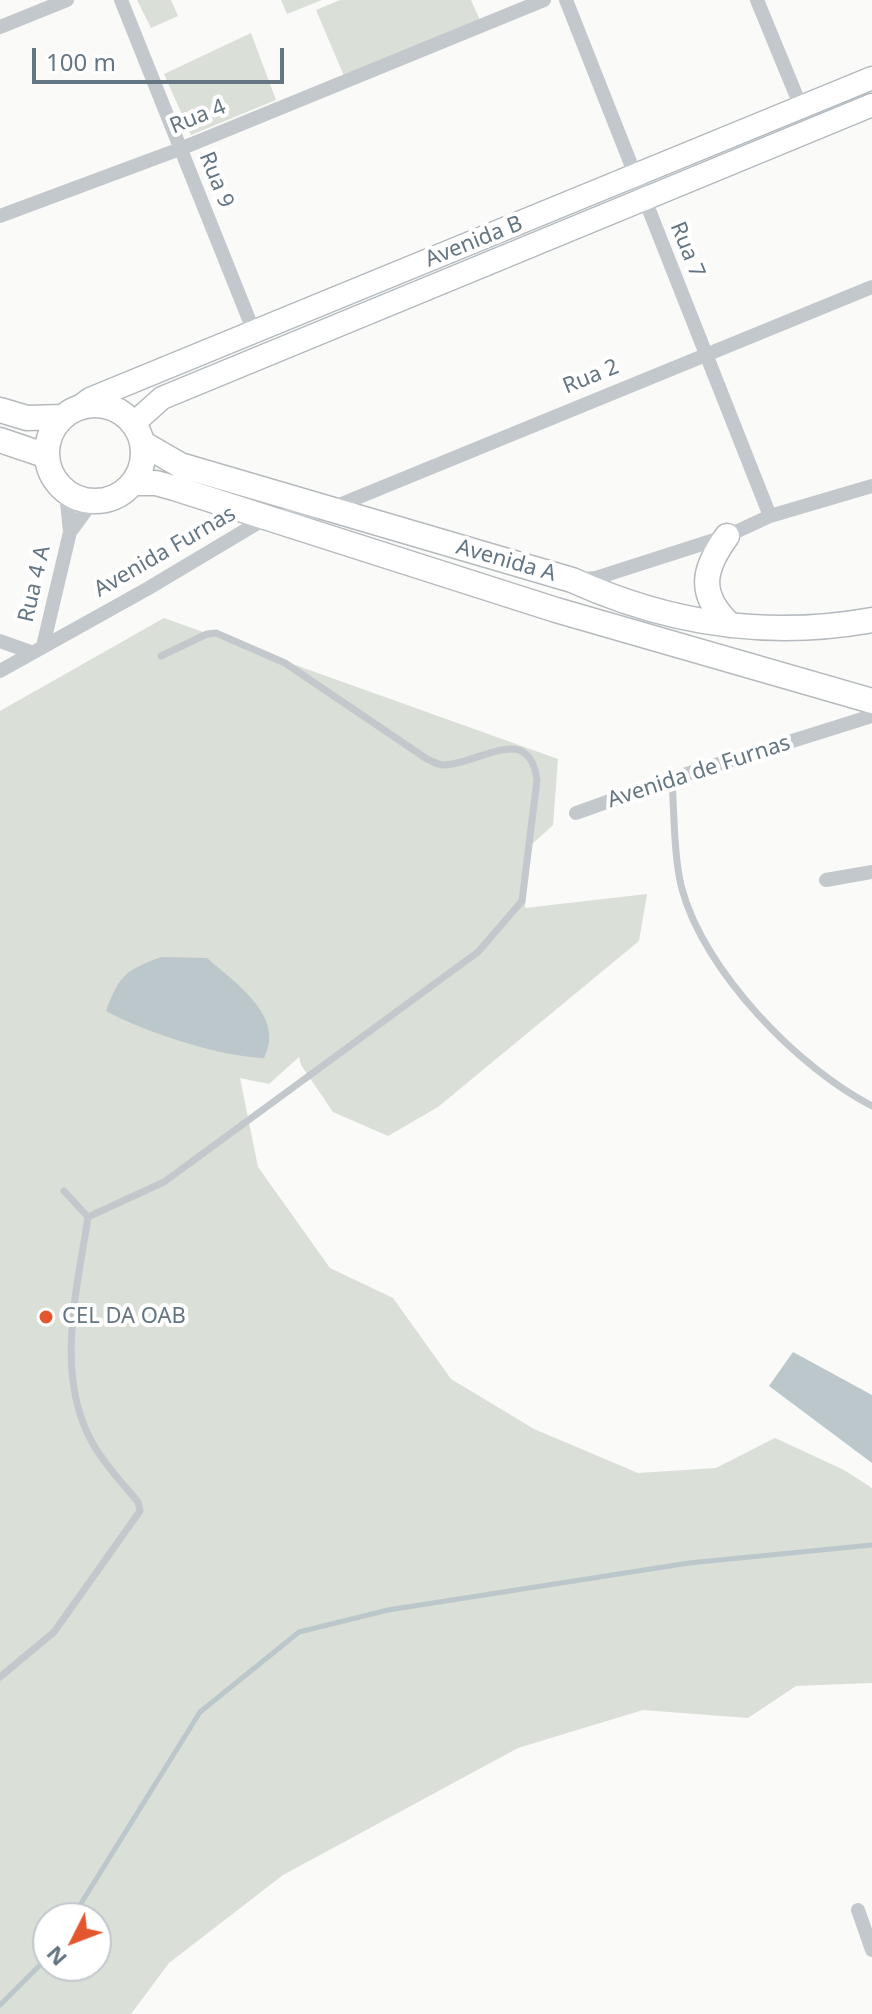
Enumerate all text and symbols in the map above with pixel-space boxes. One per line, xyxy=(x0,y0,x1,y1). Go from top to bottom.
scale bar xyxy=(36,32,288,82)
text: 100 m xyxy=(46,45,116,78)
street label: Rua 4 xyxy=(166,94,230,140)
street label: Rua 9 xyxy=(193,148,239,212)
street label: Avenida B xyxy=(421,211,527,273)
street label: Rua 7 xyxy=(664,218,710,282)
street label: Rua 2 xyxy=(559,354,623,400)
street label: Avenida Furnas xyxy=(90,501,240,603)
street label: Avenida A xyxy=(453,534,559,588)
street label: Rua 4 A xyxy=(13,543,57,625)
street label: Avenida de Furnas xyxy=(604,730,794,814)
place label: CEL DA OAB xyxy=(62,1304,186,1330)
marker: CEL DA OAB xyxy=(37,1308,55,1326)
north arrow xyxy=(32,1902,112,1982)
text: N xyxy=(39,1940,73,1973)

